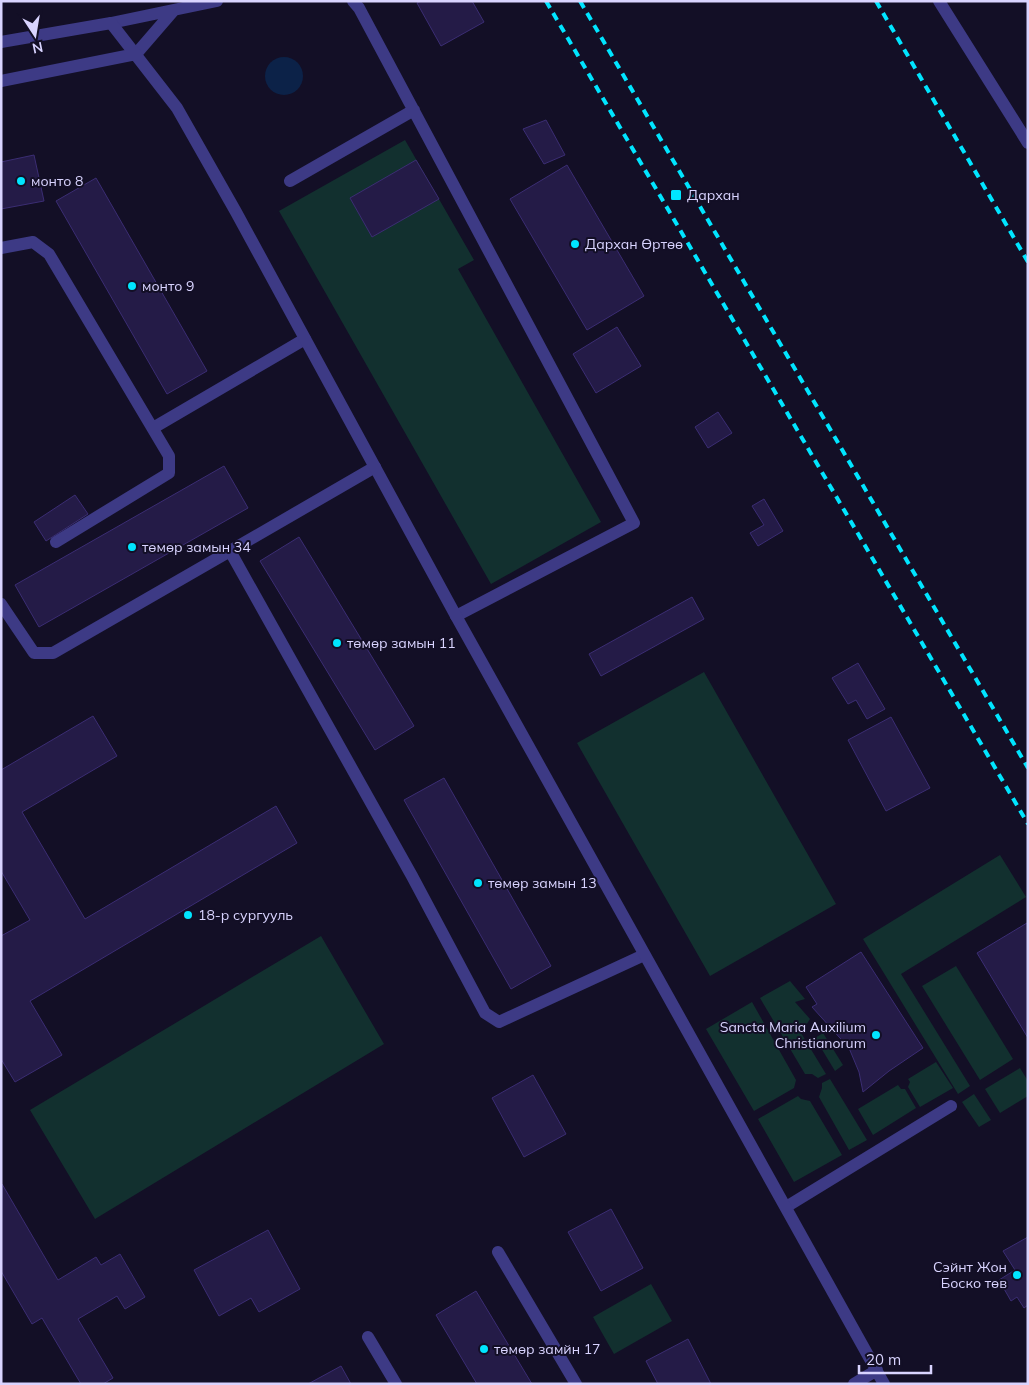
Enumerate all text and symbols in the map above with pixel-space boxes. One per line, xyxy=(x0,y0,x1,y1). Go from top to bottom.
north arrow xyxy=(10,10,60,60)
text: N xyxy=(31,38,45,58)
place label: монто 8 xyxy=(31,172,83,190)
marker: монто 8 xyxy=(15,175,27,187)
place label: Дархан xyxy=(687,186,740,204)
marker: Дархан xyxy=(669,188,683,202)
place label: Дархан Өртөө xyxy=(585,235,683,253)
marker: Дархан Өртөө xyxy=(569,238,581,250)
place label: монто 9 xyxy=(142,277,194,295)
marker: монто 9 xyxy=(126,280,138,292)
place label: төмөр замын 34 xyxy=(142,538,251,556)
marker: төмөр замын 34 xyxy=(126,541,138,553)
place label: төмөр замын 11 xyxy=(347,634,456,652)
marker: төмөр замын 11 xyxy=(331,637,343,649)
place label: төмөр замын 13 xyxy=(488,874,597,892)
marker: төмөр замын 13 xyxy=(472,877,484,889)
place label: 18-р сургууль xyxy=(198,906,293,924)
marker: 18-р сургууль xyxy=(182,909,194,921)
place label: Sancta Maria Auxilium Christianorum xyxy=(720,1018,866,1052)
marker: Sancta Maria Auxilium Christianorum xyxy=(870,1029,882,1041)
place label: Сэйнт Жон Боско төв xyxy=(933,1258,1007,1292)
marker: Сэйнт Жон Боско төв xyxy=(1011,1269,1023,1281)
place label: төмөр замйн 17 xyxy=(494,1340,600,1358)
scale bar xyxy=(859,1342,932,1374)
marker: төмөр замйн 17 xyxy=(478,1343,490,1355)
text: 20 m xyxy=(866,1350,901,1369)

